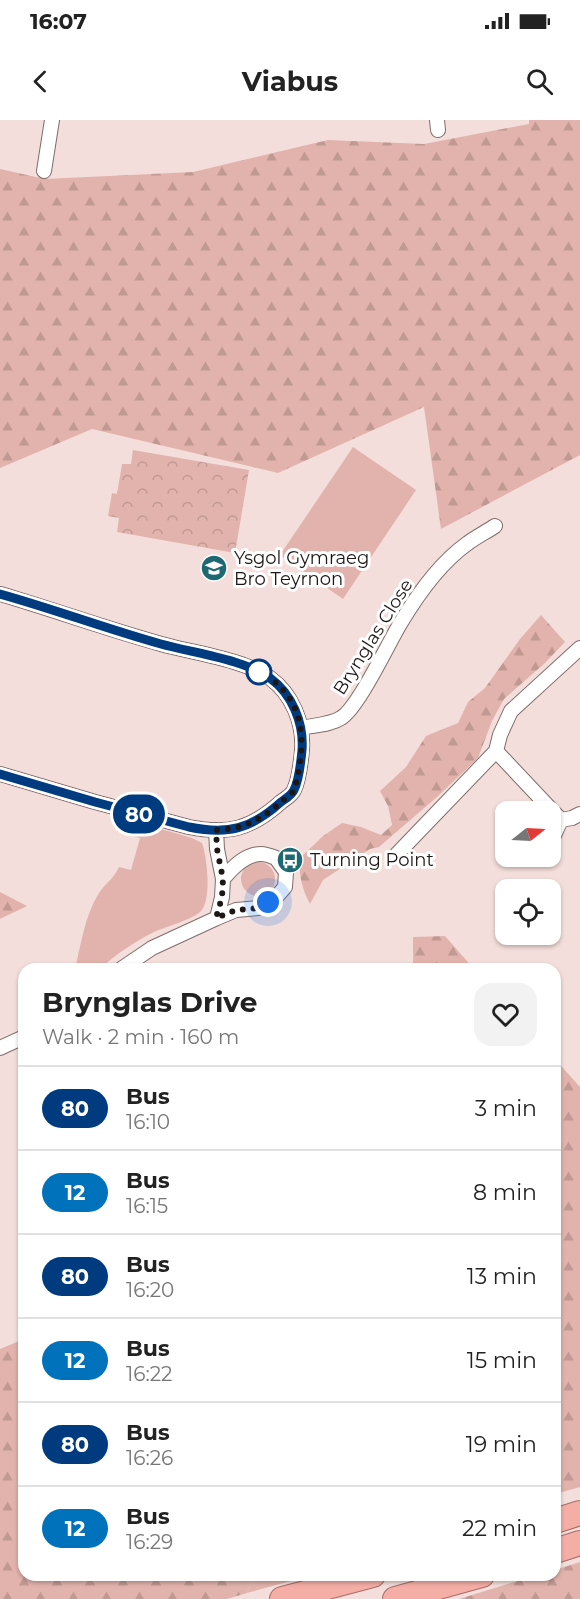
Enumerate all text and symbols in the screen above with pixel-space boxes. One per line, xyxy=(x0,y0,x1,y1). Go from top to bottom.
text: 16:07 xyxy=(30,8,87,35)
icon: back xyxy=(24,65,57,98)
text: Viabus xyxy=(242,65,338,98)
icon: search xyxy=(523,65,556,98)
place label: Ysgol Gymraeg Bro Teyrnon xyxy=(234,547,369,590)
school or university icon: Ysgol Gymraeg Bro Teyrnon xyxy=(199,553,229,583)
street label: Brynglas Close xyxy=(329,575,417,699)
unlabelled marker xyxy=(246,659,272,685)
line badge: 80 xyxy=(112,794,166,834)
north arrow xyxy=(495,801,561,867)
map controls xyxy=(495,801,561,945)
text: 80 xyxy=(125,802,153,827)
bus stop icon: Turning Point xyxy=(275,845,305,875)
place label: Turning Point xyxy=(310,849,434,871)
button: locate xyxy=(495,879,561,945)
your location xyxy=(253,887,283,917)
button: heart xyxy=(474,983,537,1046)
text: Brynglas Drive xyxy=(42,985,257,1019)
text: Walk · 2 min · 160 m xyxy=(42,1025,239,1049)
text: Bus xyxy=(126,1083,170,1110)
text: 3 min xyxy=(475,1095,537,1122)
text: 80 xyxy=(61,1096,89,1121)
text: 16:10 xyxy=(126,1110,170,1134)
text: Bus xyxy=(126,1167,170,1194)
text: 8 min xyxy=(473,1179,537,1206)
text: 12 xyxy=(65,1180,85,1205)
text: 16:15 xyxy=(126,1194,168,1218)
text: Bus xyxy=(126,1251,170,1278)
text: 13 min xyxy=(467,1263,537,1290)
text: 80 xyxy=(61,1264,89,1289)
text: 16:20 xyxy=(126,1278,174,1302)
text: Bus xyxy=(126,1335,170,1362)
text: 15 min xyxy=(467,1347,537,1374)
text: 12 xyxy=(65,1348,85,1373)
text: 16:22 xyxy=(126,1362,172,1386)
text: Bus xyxy=(126,1419,170,1446)
text: 19 min xyxy=(466,1431,537,1458)
text: 80 xyxy=(61,1432,89,1457)
text: 16:26 xyxy=(126,1446,173,1470)
text: Bus xyxy=(126,1503,170,1530)
text: 22 min xyxy=(462,1515,537,1542)
text: 12 xyxy=(65,1516,85,1541)
text: 16:29 xyxy=(126,1530,173,1554)

